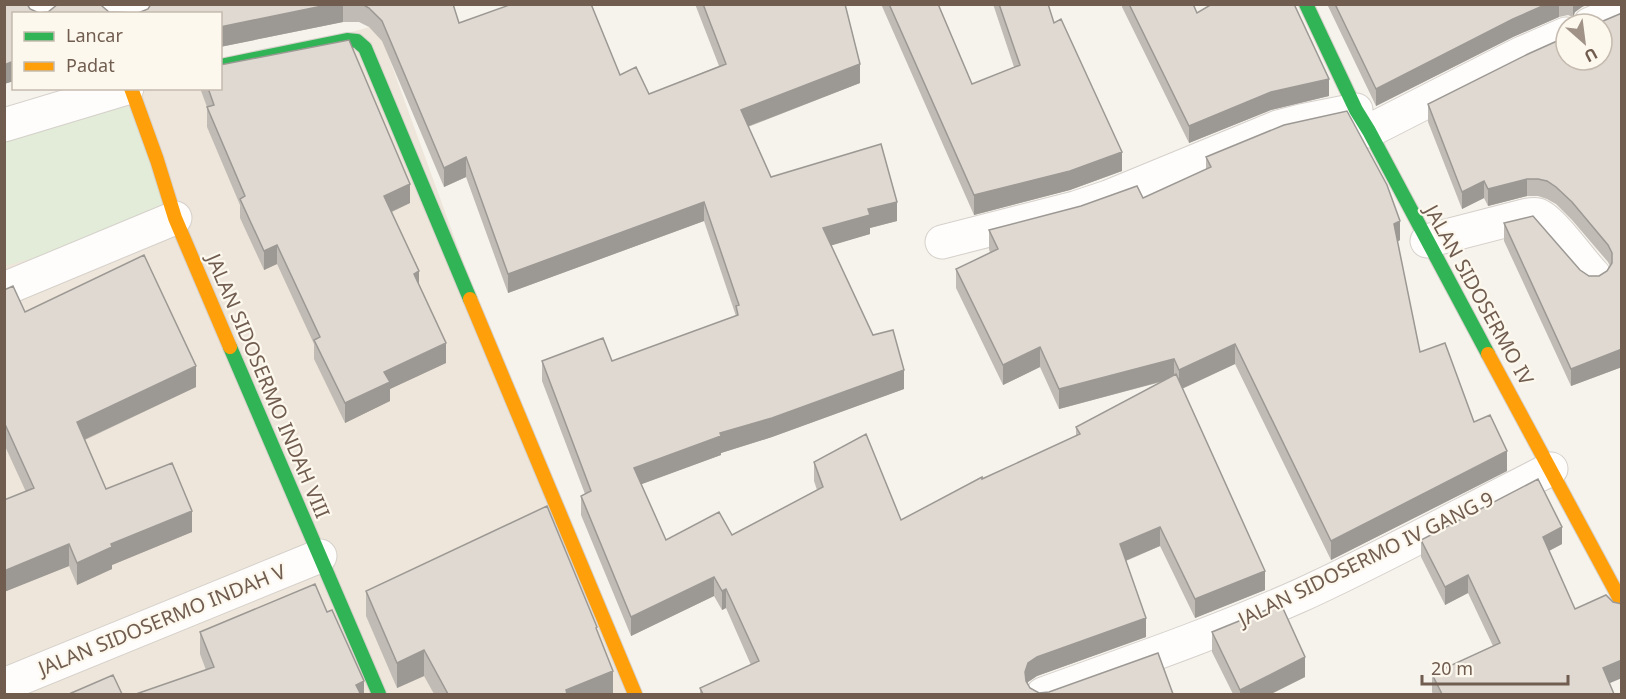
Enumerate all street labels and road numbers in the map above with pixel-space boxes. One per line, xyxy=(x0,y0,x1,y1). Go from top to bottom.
street label: JALAN SIDOSERMO IV xyxy=(1418,198,1540,390)
street label: JALAN SIDOSERMO INDAH VIII xyxy=(200,248,337,522)
street label: JALAN SIDOSERMO IV GANG 9 xyxy=(1232,485,1498,633)
street label: JALAN SIDOSERMO INDAH V xyxy=(32,558,289,682)

